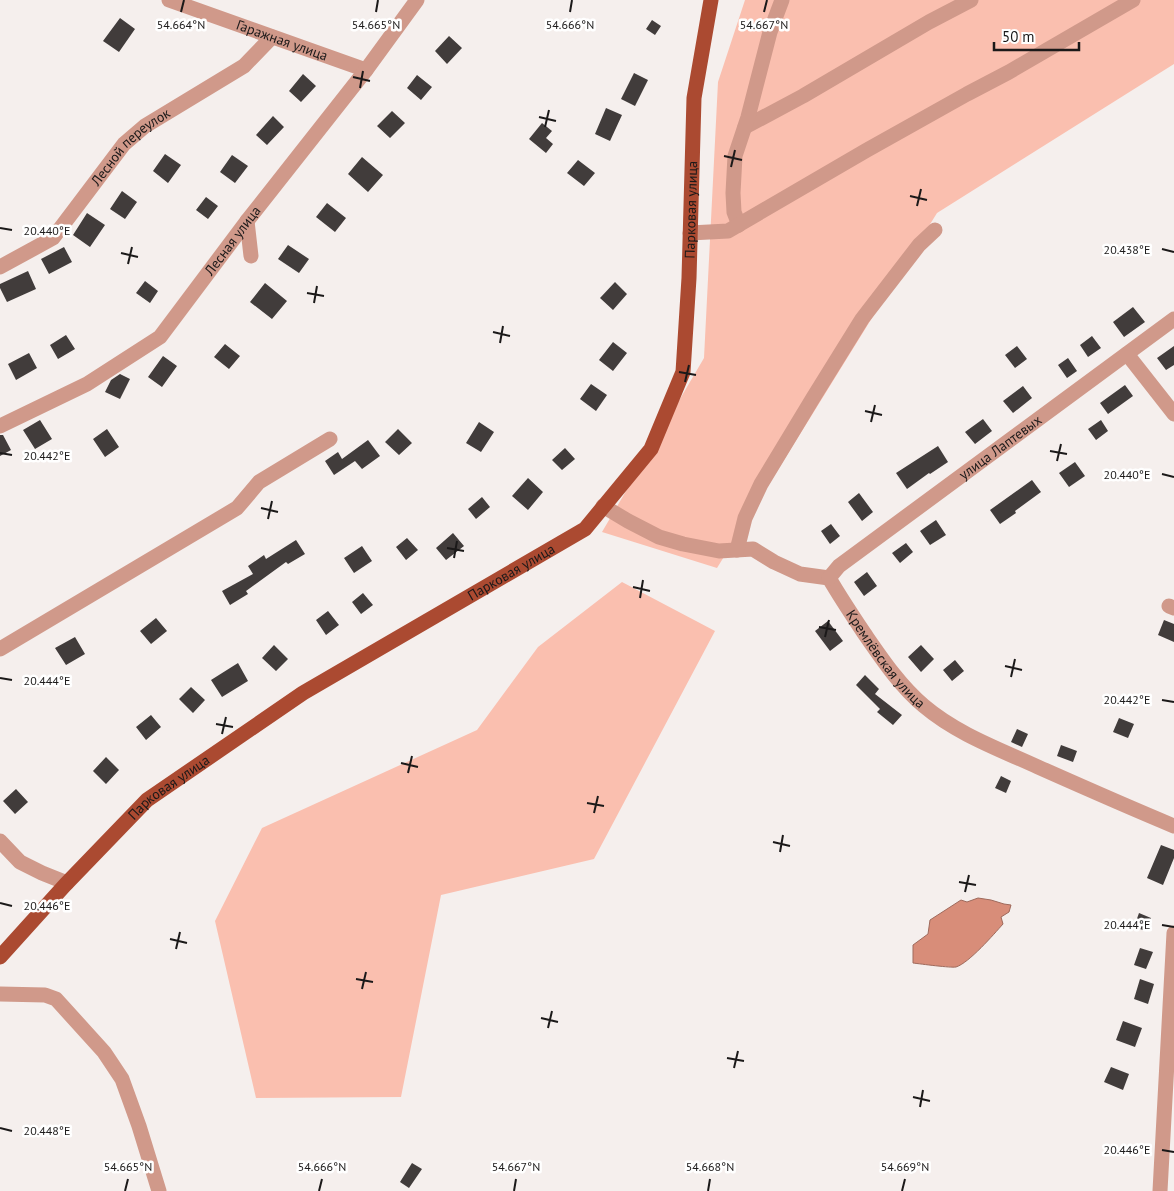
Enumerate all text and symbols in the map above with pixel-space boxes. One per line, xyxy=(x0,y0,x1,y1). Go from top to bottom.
street label: Гаражная улица xyxy=(234,16,330,65)
text: 54.664°N xyxy=(157,17,205,32)
text: 54.665°N xyxy=(352,17,400,32)
text: 54.666°N xyxy=(546,17,594,32)
text: 54.667°N xyxy=(740,17,788,32)
scale bar xyxy=(994,20,1079,52)
text: 50 m xyxy=(1002,27,1035,46)
street label: Лесной переулок xyxy=(86,104,174,190)
street label: Парковая улица xyxy=(681,161,701,259)
street label: Лесная улица xyxy=(200,202,265,280)
text: 20.440°E xyxy=(24,223,70,238)
text: 20.438°E xyxy=(1104,242,1150,257)
street label: улица Лаптевых xyxy=(955,411,1045,484)
text: 20.442°E xyxy=(24,448,70,463)
text: 20.440°E xyxy=(1104,467,1150,482)
street label: Парковая улица xyxy=(464,540,558,604)
street label: Кремлёвская улица xyxy=(842,606,929,712)
text: 20.444°E xyxy=(24,673,70,688)
text: 20.442°E xyxy=(1104,692,1150,707)
street label: Парковая улица xyxy=(124,751,213,824)
text: 20.446°E xyxy=(24,898,70,913)
text: 20.444°E xyxy=(1104,917,1150,932)
text: 20.448°E xyxy=(24,1123,70,1138)
text: 20.446°E xyxy=(1104,1142,1150,1157)
text: 54.665°N xyxy=(104,1159,152,1174)
text: 54.666°N xyxy=(298,1159,346,1174)
text: 54.667°N xyxy=(492,1159,540,1174)
text: 54.668°N xyxy=(686,1159,734,1174)
text: 54.669°N xyxy=(881,1159,929,1174)

